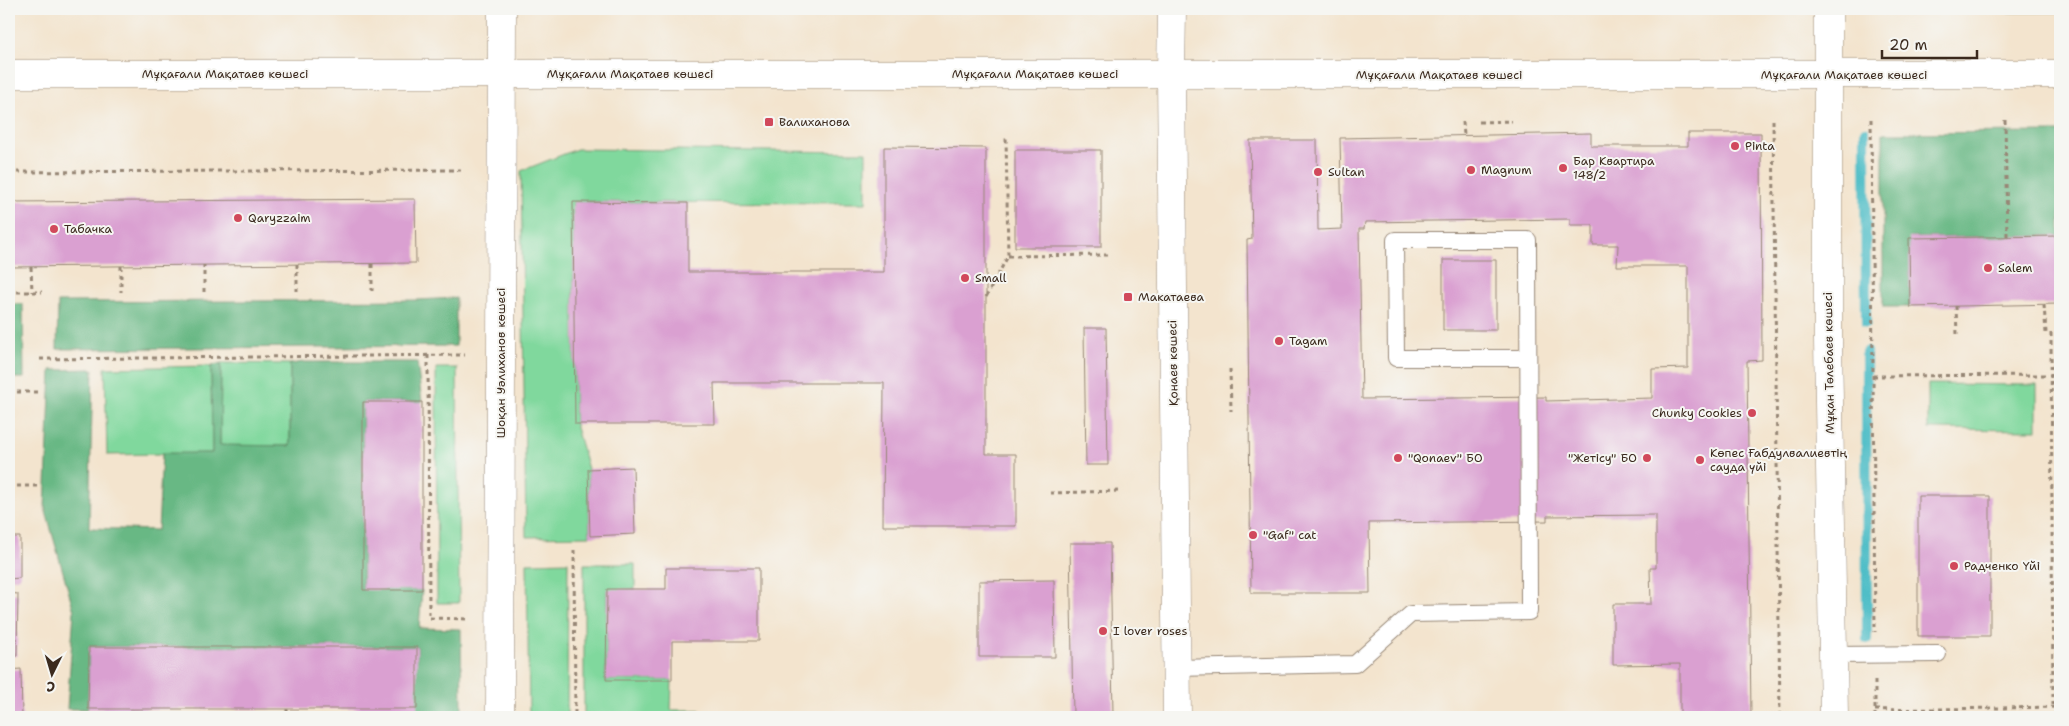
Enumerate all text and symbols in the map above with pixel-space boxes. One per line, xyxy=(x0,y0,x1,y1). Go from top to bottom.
scale bar xyxy=(1882,28,1976,60)
text: 20 m xyxy=(1889,35,1928,55)
street label: Мұқағали Мақатаев көшесі xyxy=(142,66,308,82)
street label: Мұқағали Мақатаев көшесі xyxy=(547,66,713,82)
street label: Мұқағали Мақатаев көшесі xyxy=(952,66,1118,82)
street label: Мұқағали Мақатаев көшесі xyxy=(1356,67,1522,83)
street label: Мұқағали Мақатаев көшесі xyxy=(1761,67,1927,83)
place label: Валиханова xyxy=(779,114,850,130)
marker: Валиханова xyxy=(763,116,775,128)
place label: Pinta xyxy=(1745,138,1775,154)
marker: Pinta xyxy=(1729,140,1741,152)
place label: Бар Квартира 148/2 xyxy=(1573,153,1655,183)
place label: Magnum xyxy=(1481,162,1532,178)
marker: Бар Квартира 148/2 xyxy=(1557,162,1569,174)
place label: Sultan xyxy=(1328,164,1365,180)
marker: Magnum xyxy=(1465,164,1477,176)
marker: Sultan xyxy=(1312,166,1324,178)
place label: Qaryzzaim xyxy=(248,210,311,226)
marker: Qaryzzaim xyxy=(232,212,244,224)
place label: Табачка xyxy=(64,221,112,237)
marker: Табачка xyxy=(48,223,60,235)
place label: Salem xyxy=(1998,260,2032,276)
marker: Salem xyxy=(1982,262,1994,274)
place label: Small xyxy=(975,270,1007,286)
marker: Small xyxy=(959,272,971,284)
street label: Шоқан Уәлиханов көшесі xyxy=(493,288,509,438)
place label: Макатаева xyxy=(1138,289,1204,305)
marker: Макатаева xyxy=(1122,291,1134,303)
street label: Мұқан Төлебаев көшесі xyxy=(1820,292,1838,434)
street label: Қонаев көшесі xyxy=(1164,320,1182,406)
place label: Tagam xyxy=(1289,333,1327,349)
marker: Tagam xyxy=(1273,335,1285,347)
place label: Chunky Cookies xyxy=(1652,405,1742,421)
marker: Chunky Cookies xyxy=(1746,407,1758,419)
place label: Көпес Ғабдулвалиевтің сауда үйі xyxy=(1710,445,1848,475)
place label: "Qonaev" БО xyxy=(1408,450,1483,466)
place label: "Жетісу" БО xyxy=(1568,450,1637,466)
marker: "Qonaev" БО xyxy=(1392,452,1404,464)
marker: "Жетісу" БО xyxy=(1641,452,1653,464)
marker: Көпес Ғабдулвалиевтің сауда үйі xyxy=(1694,454,1706,466)
place label: "Gaf" cat xyxy=(1263,527,1317,543)
marker: "Gaf" cat xyxy=(1247,529,1259,541)
place label: Радченко Үйі xyxy=(1964,558,2040,574)
marker: Радченко Үйі xyxy=(1948,560,1960,572)
place label: I lover roses xyxy=(1113,623,1187,639)
marker: I lover roses xyxy=(1097,625,1109,637)
north arrow xyxy=(28,648,78,698)
text: С xyxy=(46,678,56,696)

